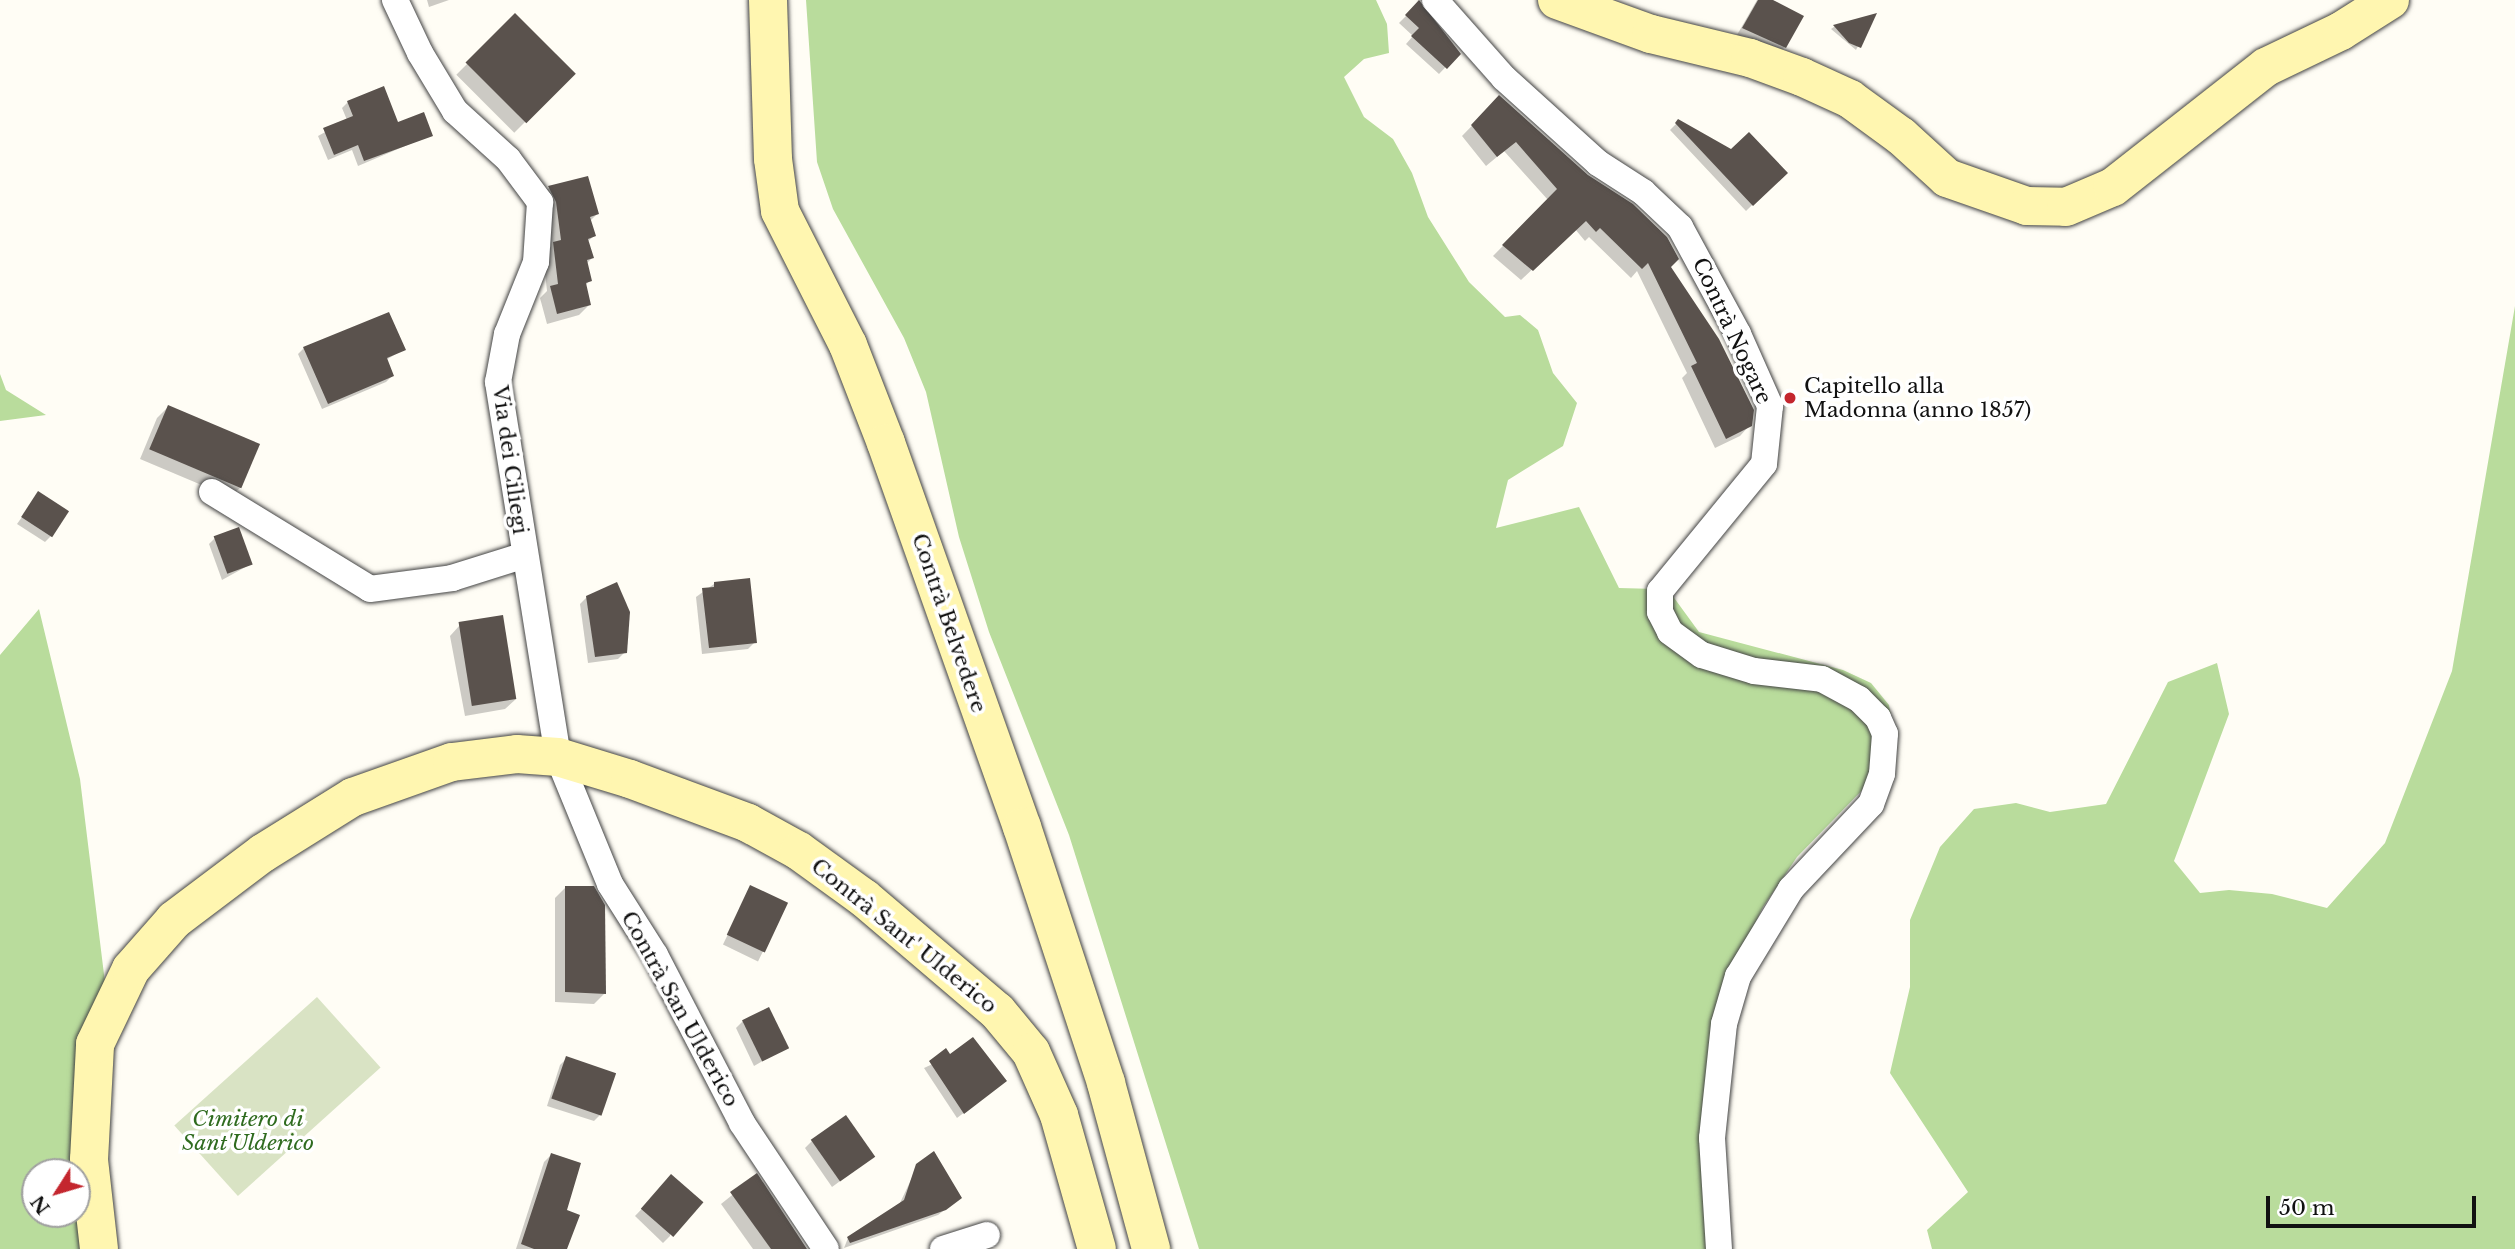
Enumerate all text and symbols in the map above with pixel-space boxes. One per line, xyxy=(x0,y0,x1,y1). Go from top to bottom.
street label: Contrà Nogare xyxy=(1687,254,1777,408)
place label: Capitello alla Madonna (anno 1857) xyxy=(1804,373,2031,423)
street label: Via dei Ciliegi xyxy=(487,384,533,536)
marker: Capitello alla Madonna (anno 1857) xyxy=(1782,390,1798,406)
street label: Contrà Belvedere xyxy=(906,530,992,716)
street label: Contrà Sant' Ulderico xyxy=(806,853,1002,1019)
street label: Contrà San Ulderico xyxy=(616,907,744,1111)
park label: Cimitero di Sant'Ulderico xyxy=(182,1106,314,1156)
north arrow xyxy=(21,1158,91,1228)
scale bar xyxy=(2270,1182,2480,1226)
text: N xyxy=(26,1191,55,1219)
text: 50 m xyxy=(2279,1195,2334,1221)

